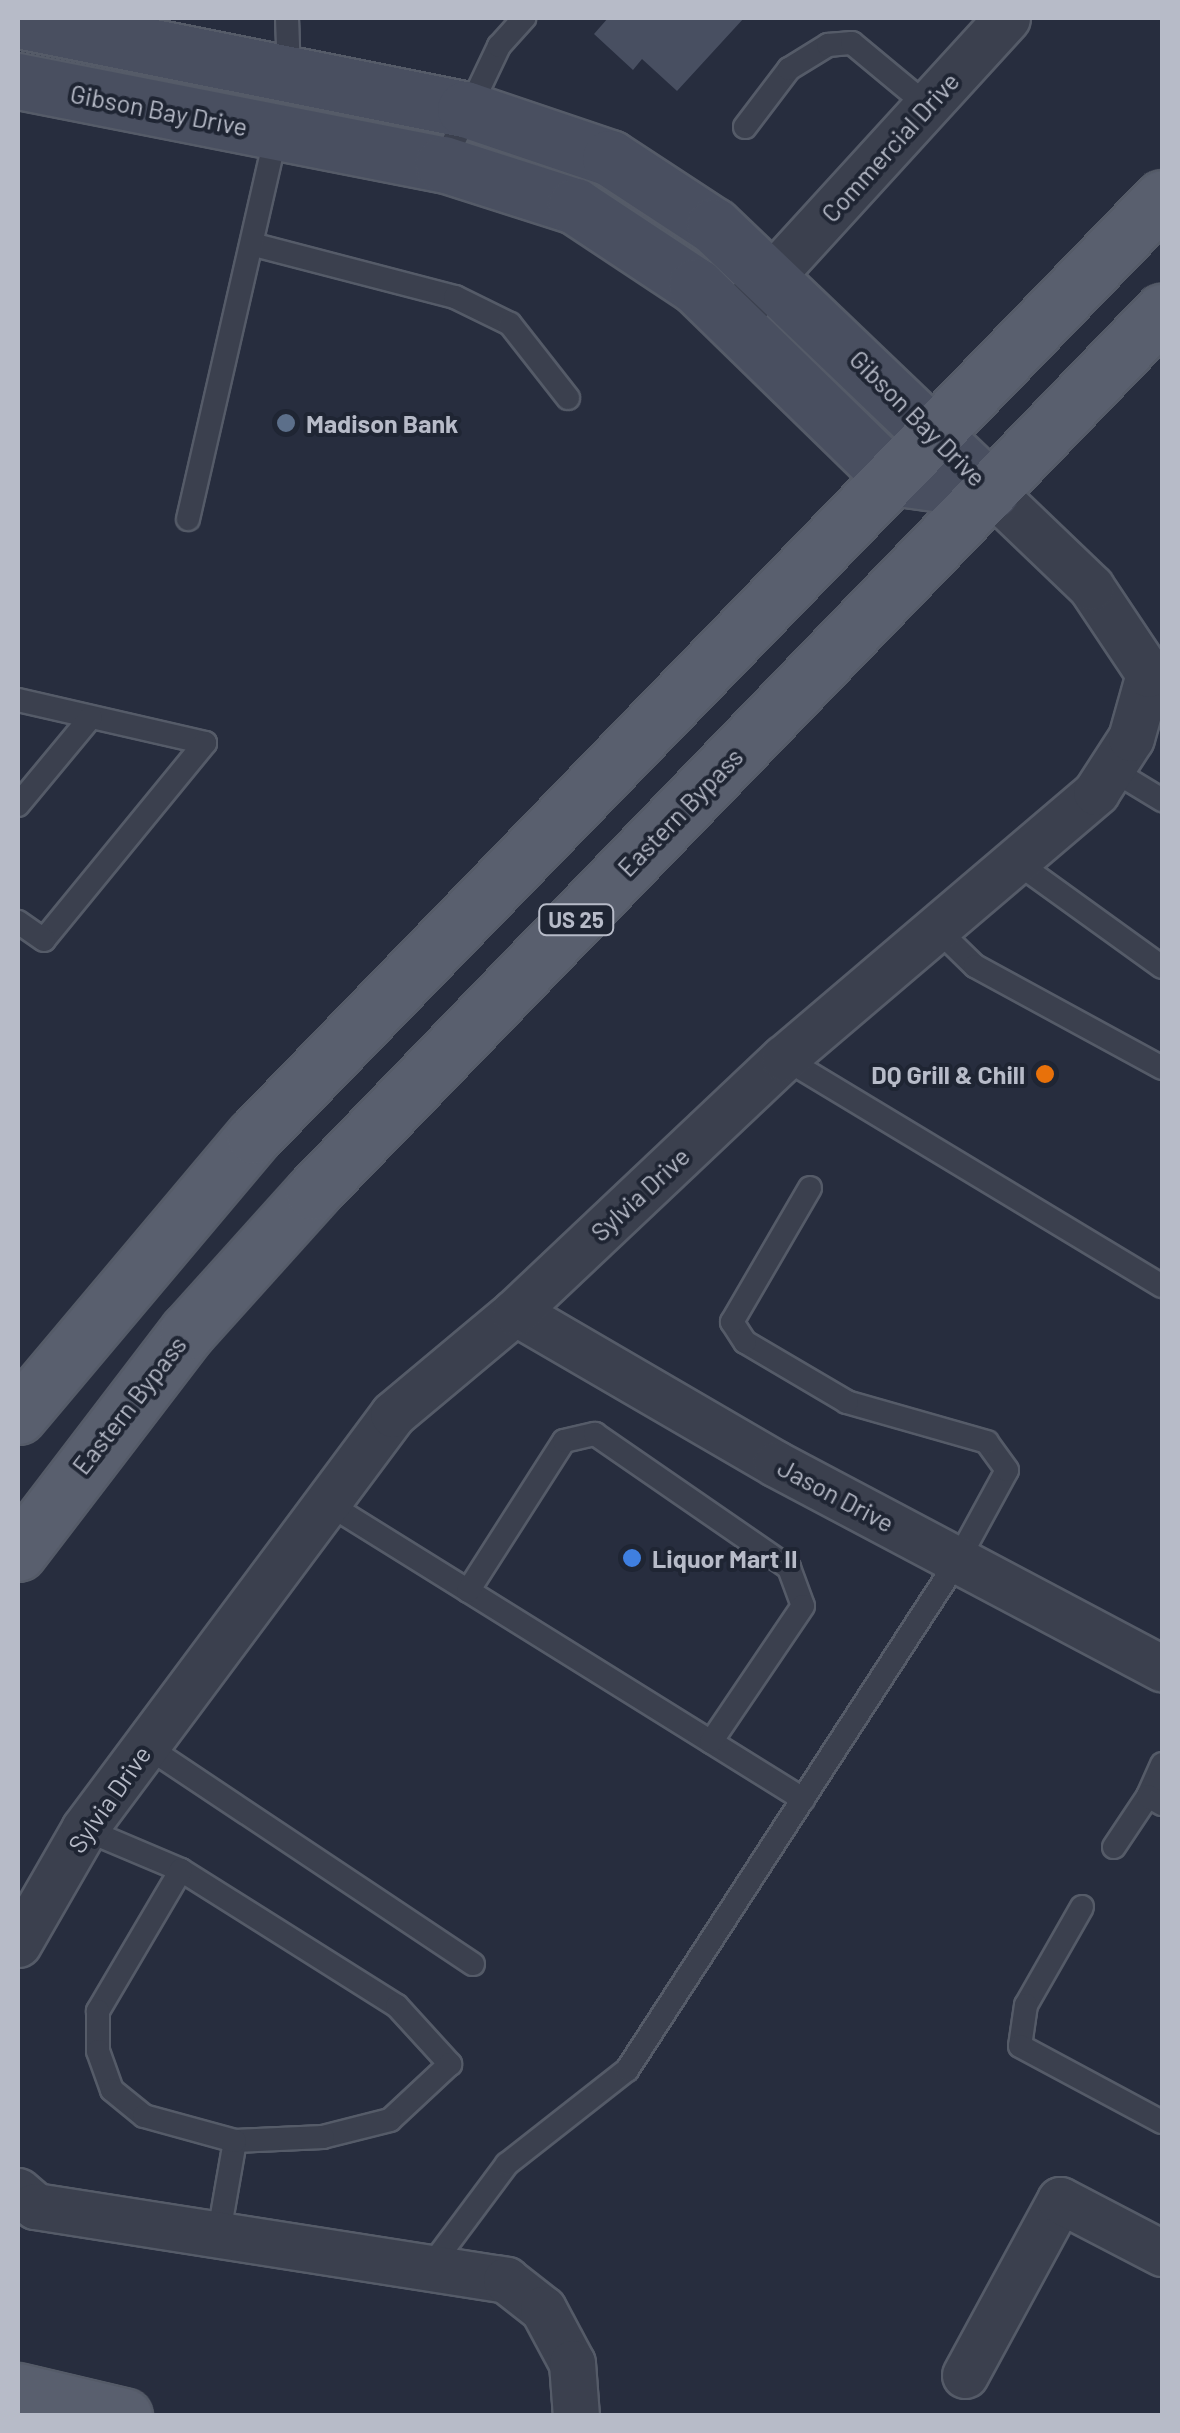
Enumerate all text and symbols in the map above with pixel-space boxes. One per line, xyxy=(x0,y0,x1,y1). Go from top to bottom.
street label: Commercial Drive xyxy=(815,66,965,228)
street label: Gibson Bay Drive xyxy=(68,78,250,142)
street label: Gibson Bay Drive xyxy=(844,344,992,492)
place label: Madison Bank xyxy=(306,408,458,438)
marker: Madison Bank xyxy=(275,412,297,434)
street label: Eastern Bypass xyxy=(611,742,749,882)
road number: US 25 xyxy=(536,903,616,937)
place label: DQ Grill & Chill xyxy=(871,1059,1025,1089)
marker: DQ Grill & Chill xyxy=(1034,1063,1056,1085)
street label: Sylvia Drive xyxy=(585,1141,695,1247)
street label: Eastern Bypass xyxy=(66,1330,192,1480)
street label: Jason Drive xyxy=(773,1452,899,1538)
place label: Liquor Mart II xyxy=(652,1543,797,1573)
marker: Liquor Mart II xyxy=(621,1547,643,1569)
street label: Sylvia Drive xyxy=(61,1740,157,1858)

